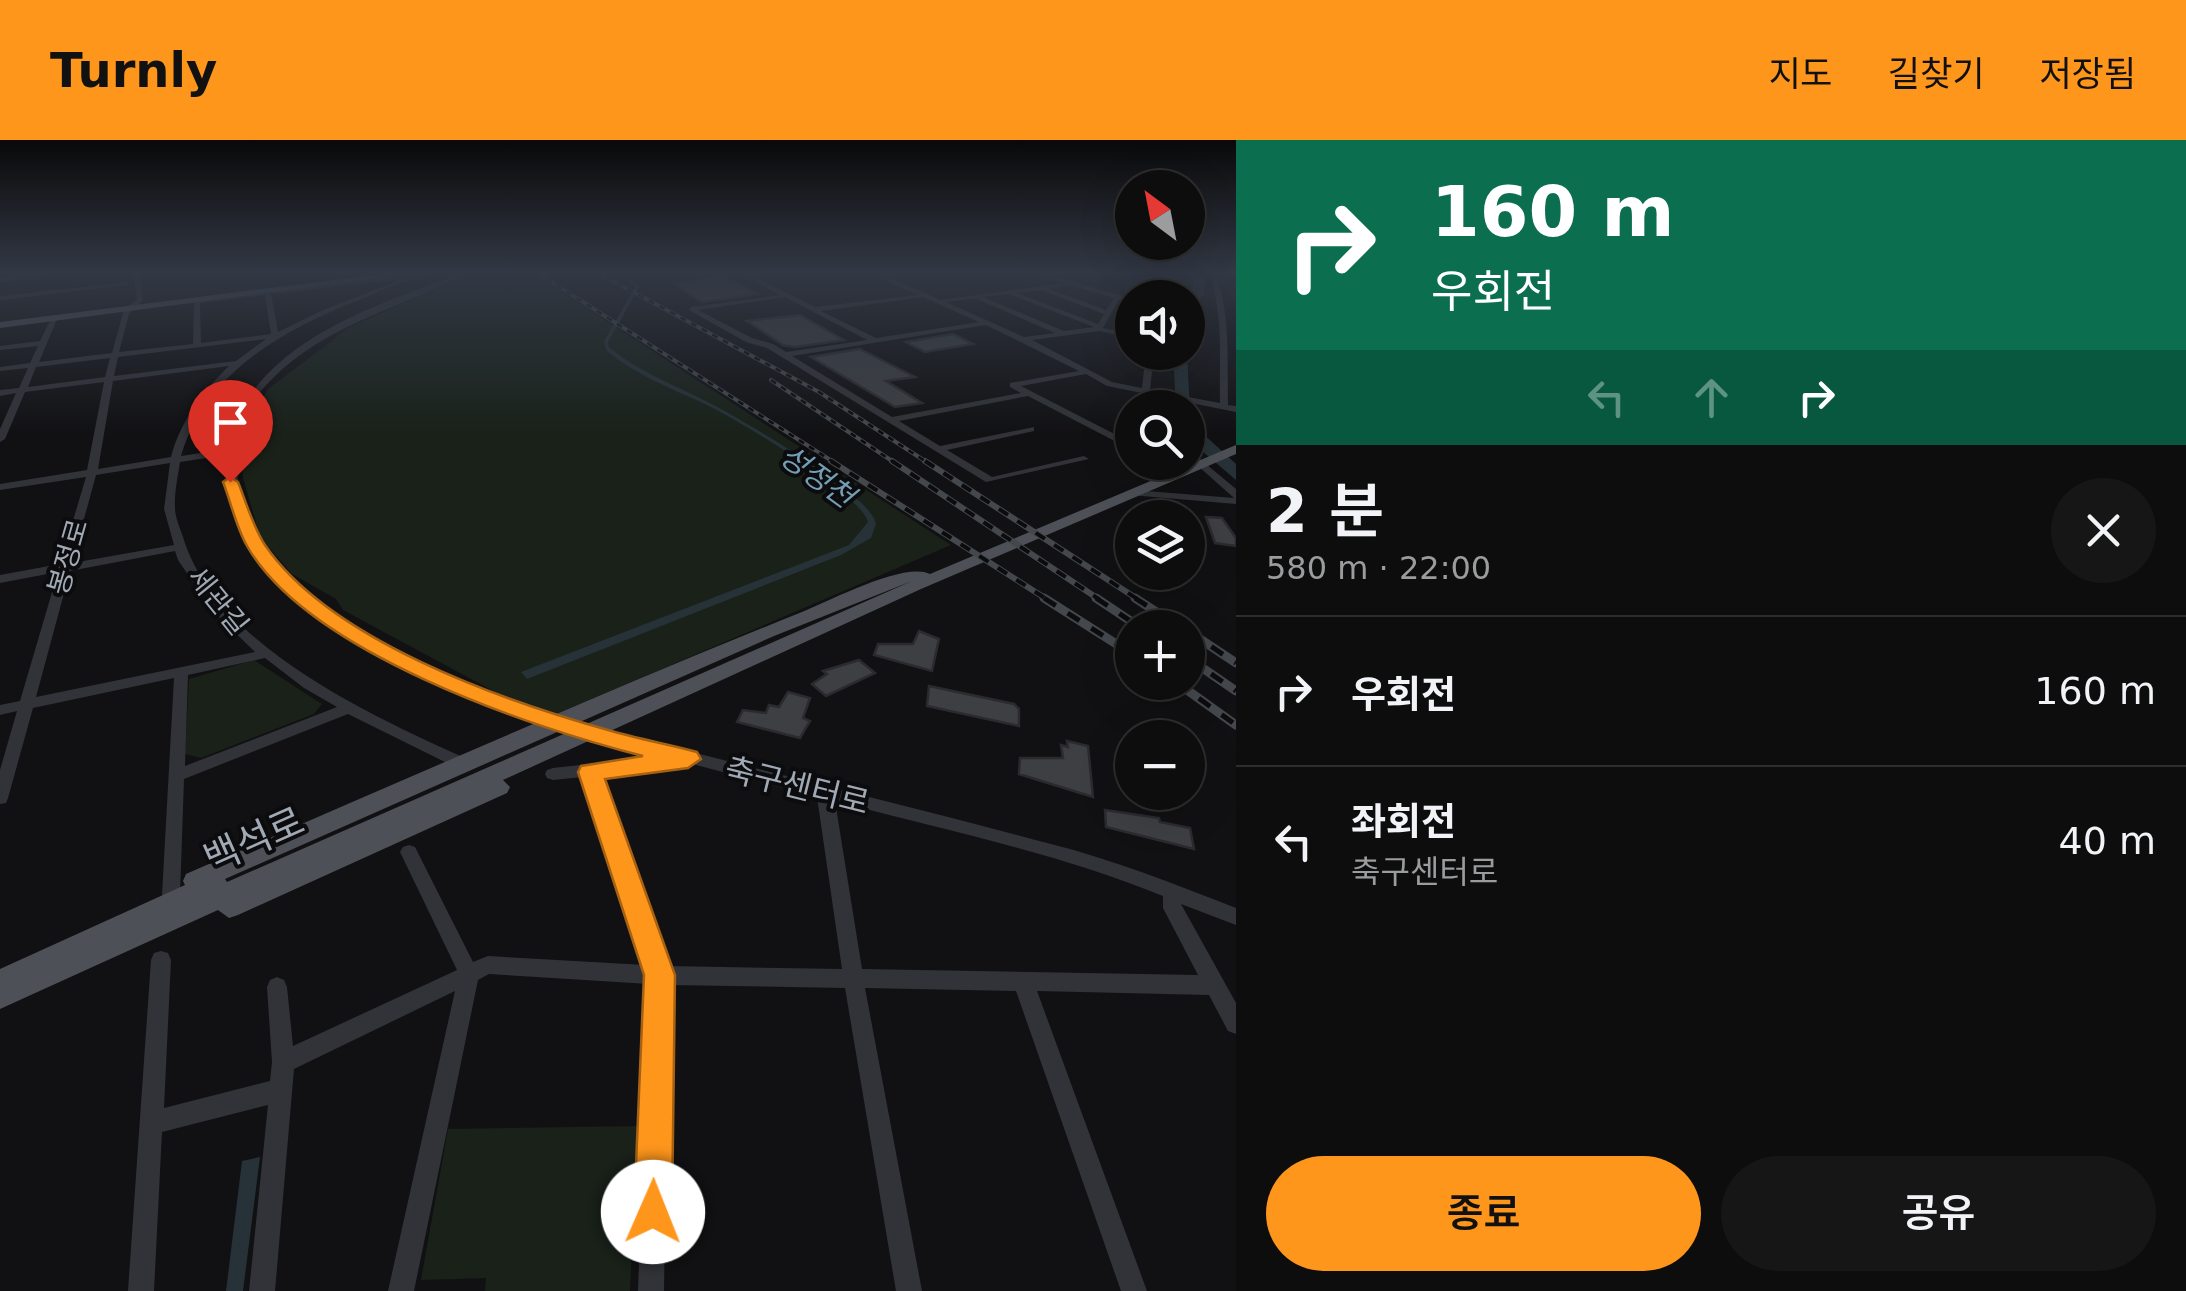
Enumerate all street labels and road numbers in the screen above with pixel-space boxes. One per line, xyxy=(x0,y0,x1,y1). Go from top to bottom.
street label: 봉정로 xyxy=(41,515,95,599)
street label: 세관길 xyxy=(181,561,255,641)
street label: 축구센터로 xyxy=(721,750,873,822)
street label: 백석로 xyxy=(197,799,311,881)

